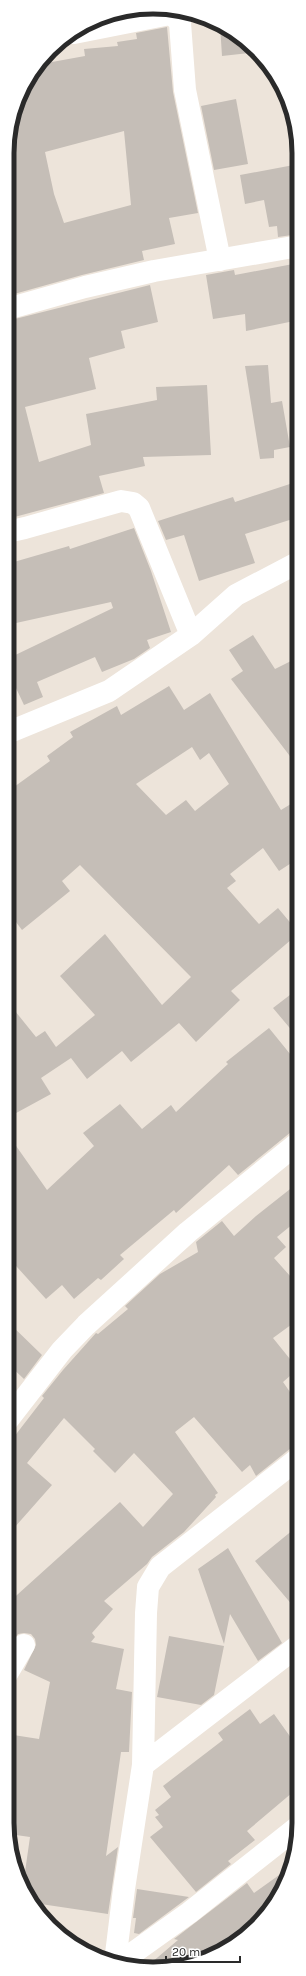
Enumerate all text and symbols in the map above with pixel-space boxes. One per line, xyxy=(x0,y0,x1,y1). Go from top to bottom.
scale bar xyxy=(166,1938,240,1964)
text: 20 m xyxy=(172,1945,200,1959)

